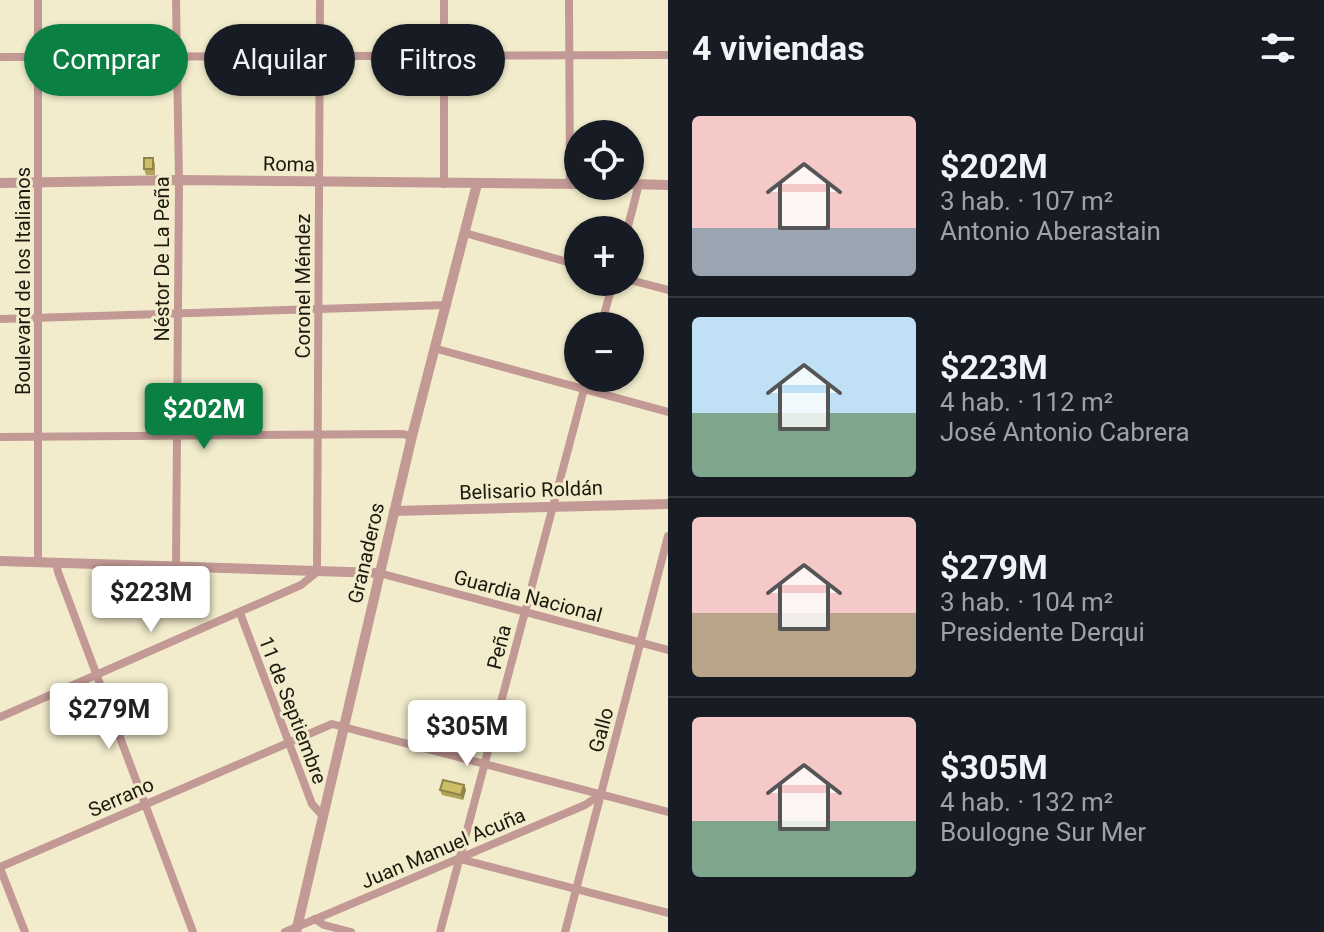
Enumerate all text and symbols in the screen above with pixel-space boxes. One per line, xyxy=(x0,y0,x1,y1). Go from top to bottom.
chip: Comprar xyxy=(24,24,188,96)
chip: Alquilar xyxy=(204,24,355,96)
chip: Filtros xyxy=(371,24,505,96)
icon: filters xyxy=(1256,26,1300,70)
text: 4 viviendas xyxy=(692,28,865,68)
map controls xyxy=(564,120,644,392)
button: locate xyxy=(564,120,644,200)
text: $202M xyxy=(940,146,1048,186)
icon: home xyxy=(756,148,852,244)
street label: Roma xyxy=(263,152,315,176)
street label: Boulevard de los Italianos xyxy=(11,167,35,395)
street label: Néstor De La Peña xyxy=(150,176,174,342)
text: 3 hab. · 107 m² xyxy=(940,186,1113,216)
street label: Coronel Méndez xyxy=(291,214,315,358)
button: + xyxy=(564,216,644,296)
text: Antonio Aberastain xyxy=(940,216,1161,246)
button: − xyxy=(564,312,644,392)
text: $223M xyxy=(940,347,1048,387)
icon: home xyxy=(756,349,852,445)
pin: $202M xyxy=(148,383,260,451)
text: 4 hab. · 112 m² xyxy=(940,387,1113,417)
text: $202M xyxy=(163,394,245,424)
text: José Antonio Cabrera xyxy=(940,417,1190,447)
street label: Belisario Roldán xyxy=(459,475,603,505)
street label: Granaderos xyxy=(343,500,389,606)
text: $279M xyxy=(940,547,1048,587)
icon: home xyxy=(756,549,852,645)
street label: Guardia Nacional xyxy=(451,565,605,627)
pin: $223M xyxy=(95,566,207,634)
text: $223M xyxy=(110,577,192,607)
text: 3 hab. · 104 m² xyxy=(940,587,1113,617)
text: Presidente Derqui xyxy=(940,617,1145,647)
street label: Peña xyxy=(482,622,516,672)
street label: 11 de Septiembre xyxy=(254,633,332,787)
pin: $279M xyxy=(53,683,165,751)
text: $279M xyxy=(68,694,150,724)
pin: $305M xyxy=(411,700,523,768)
street label: Gallo xyxy=(584,705,618,755)
text: $305M xyxy=(426,711,508,741)
text: $305M xyxy=(940,747,1048,787)
icon: home xyxy=(756,749,852,845)
street label: Serrano xyxy=(85,772,157,822)
text: 4 hab. · 132 m² xyxy=(940,787,1113,817)
street label: Juan Manuel Acuña xyxy=(357,803,529,893)
text: Boulogne Sur Mer xyxy=(940,817,1146,847)

